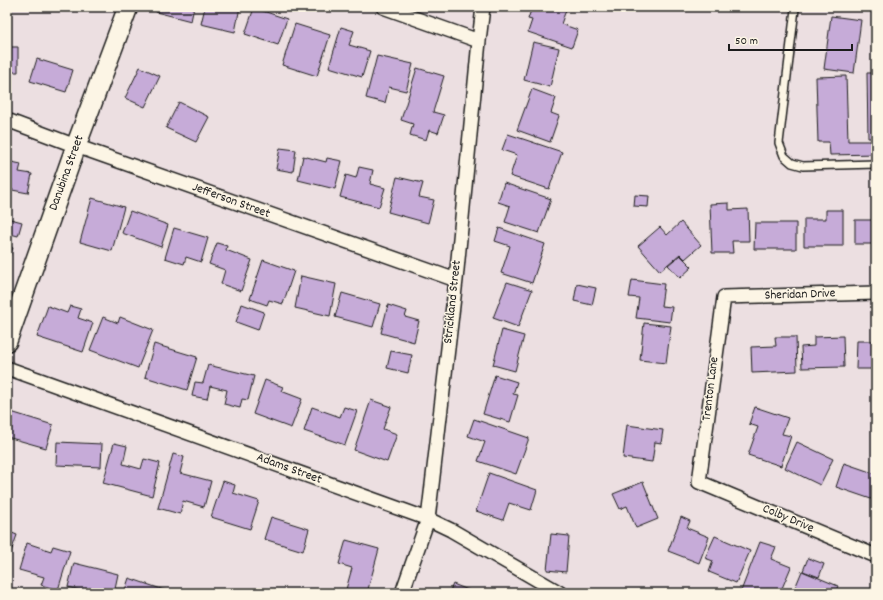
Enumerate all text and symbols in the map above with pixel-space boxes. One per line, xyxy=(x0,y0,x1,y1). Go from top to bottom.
scale bar xyxy=(729,26,852,52)
text: 50 m xyxy=(735,33,758,50)
street label: Danubina Street xyxy=(45,132,90,213)
street label: Jefferson Street xyxy=(189,178,273,224)
street label: Strickland Street xyxy=(439,259,467,345)
street label: Sheridan Drive xyxy=(764,284,836,306)
street label: Trenton Lane xyxy=(698,356,724,422)
street label: Adams Street xyxy=(254,448,325,490)
street label: Colby Drive xyxy=(759,500,817,538)

